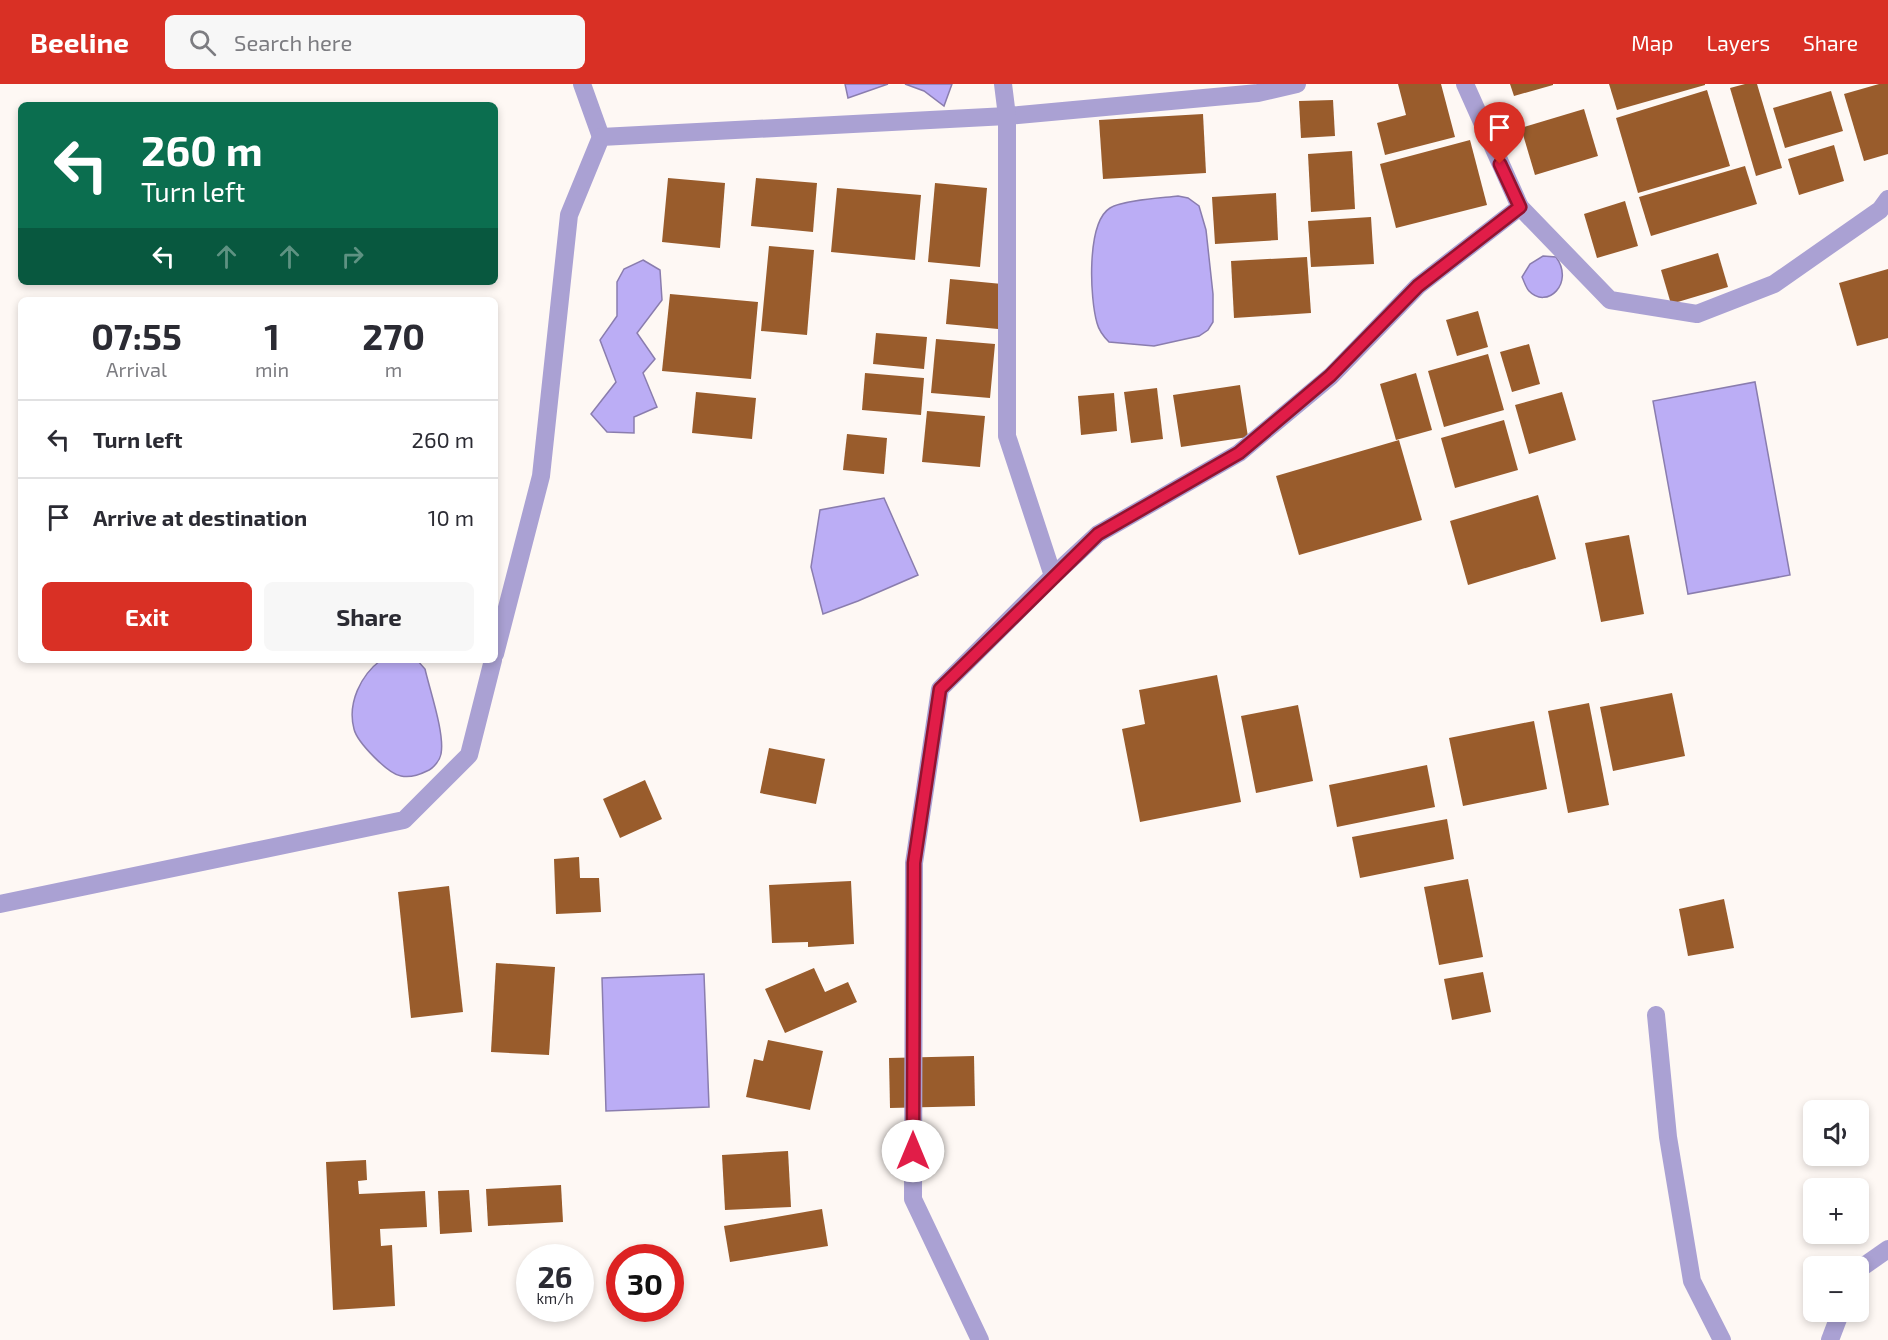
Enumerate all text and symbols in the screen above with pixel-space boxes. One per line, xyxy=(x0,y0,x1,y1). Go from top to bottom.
search box xyxy=(165,15,585,69)
text: Beeline xyxy=(30,25,129,59)
icon: search xyxy=(186,26,219,59)
text: Search here xyxy=(234,29,352,55)
text: Map xyxy=(1631,30,1673,55)
text: Layers xyxy=(1706,30,1770,55)
text: Share xyxy=(1803,30,1858,55)
pin xyxy=(1474,102,1525,164)
icon: arrive xyxy=(1483,111,1516,144)
text: 260 m xyxy=(141,124,263,174)
icon: left xyxy=(42,126,120,204)
text: Turn left xyxy=(141,175,245,207)
icon: left xyxy=(147,240,180,273)
icon: ahead xyxy=(210,240,243,273)
icon: ahead xyxy=(273,240,306,273)
icon: right xyxy=(336,240,369,273)
text: 07:55 xyxy=(91,314,182,357)
text: 1 xyxy=(264,314,280,357)
text: 270 xyxy=(362,314,425,357)
text: Arrival xyxy=(106,357,167,381)
text: min xyxy=(255,357,289,381)
text: m xyxy=(385,357,402,381)
icon: left xyxy=(42,423,75,456)
text: Turn left xyxy=(93,426,182,452)
text: 260 m xyxy=(412,426,474,452)
icon: arrive xyxy=(42,501,75,534)
text: Arrive at destination xyxy=(93,504,307,530)
text: 10 m xyxy=(428,504,474,530)
button: Exit xyxy=(42,582,252,651)
button: Share xyxy=(264,582,474,651)
map controls xyxy=(1803,1100,1869,1322)
button: sound xyxy=(1803,1100,1869,1166)
position arrow xyxy=(881,1119,945,1183)
button: + xyxy=(1803,1178,1869,1244)
speed limit sign: 30 xyxy=(606,1244,684,1322)
button: − xyxy=(1803,1256,1869,1322)
text: 26 xyxy=(537,1258,573,1294)
text: km/h xyxy=(536,1289,574,1307)

